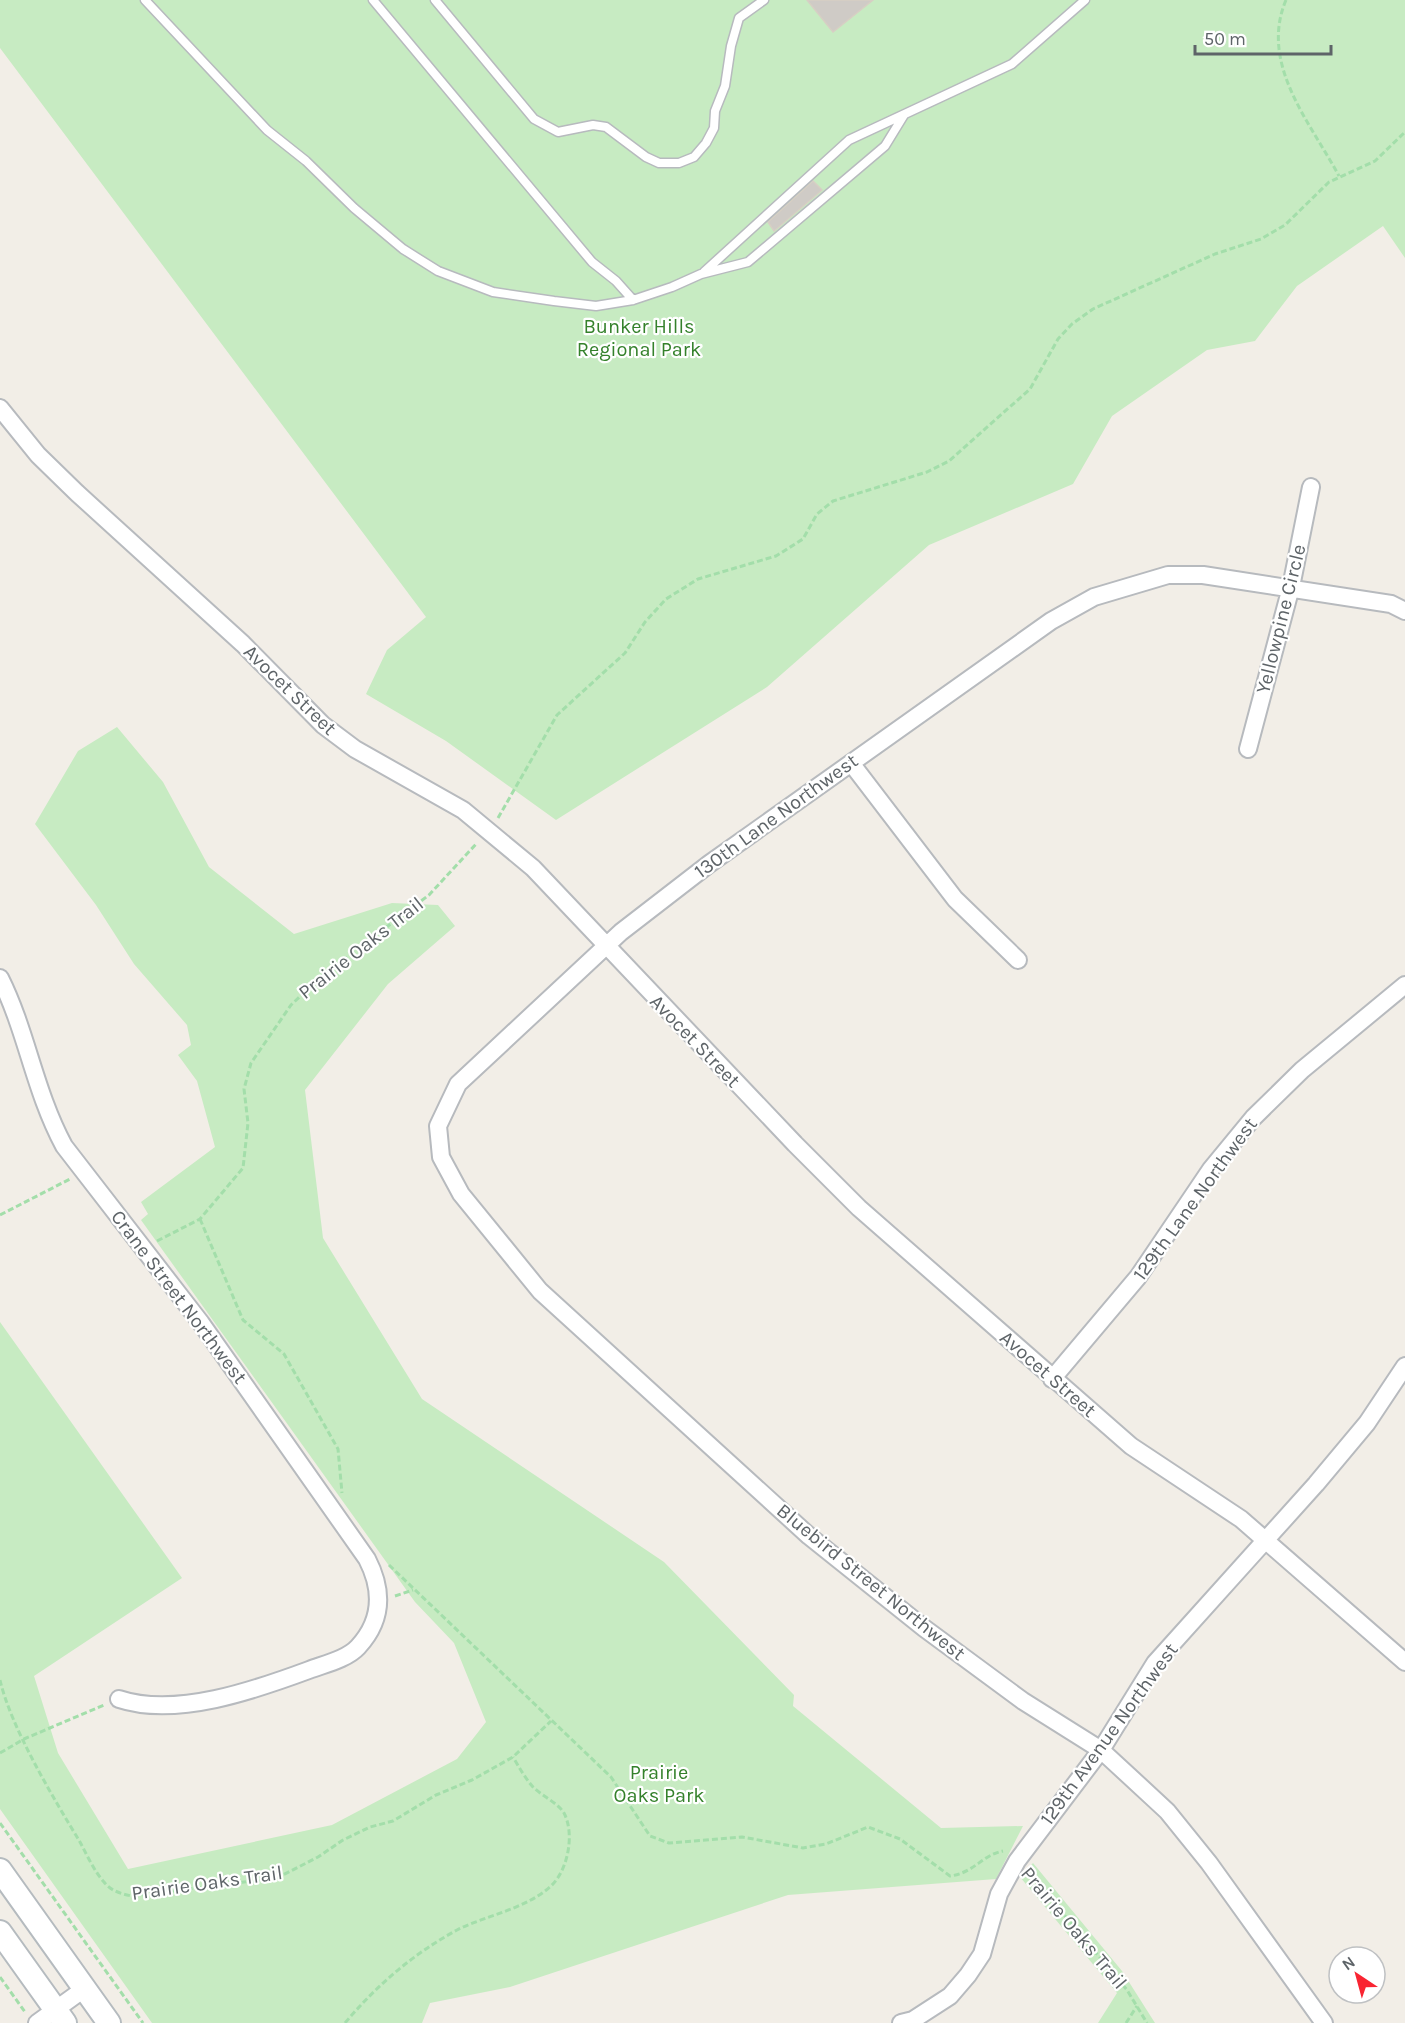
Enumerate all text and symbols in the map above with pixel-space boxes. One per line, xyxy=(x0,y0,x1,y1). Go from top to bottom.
scale bar xyxy=(1195,18,1332,56)
text: 50 m xyxy=(1204,28,1246,50)
park label: Bunker Hills Regional Park xyxy=(577,315,701,361)
street label: Yellowpine Circle xyxy=(1251,542,1311,696)
street label: Avocet Street xyxy=(239,640,341,740)
street label: 130th Lane Northwest xyxy=(690,749,863,883)
street label: Prairie Oaks Trail xyxy=(294,892,428,1004)
street label: Avocet Street xyxy=(645,990,745,1092)
street label: 129th Lane Northwest xyxy=(1128,1113,1262,1285)
street label: Crane Street Northwest xyxy=(106,1206,252,1389)
street label: Avocet Street xyxy=(995,1326,1101,1422)
street label: Bluebird Street Northwest xyxy=(772,1499,970,1665)
street label: 129th Avenue Northwest xyxy=(1035,1638,1183,1829)
park label: Prairie Oaks Park xyxy=(613,1761,705,1807)
street label: Prairie Oaks Trail xyxy=(130,1861,284,1905)
street label: Prairie Oaks Trail xyxy=(1016,1862,1132,1994)
north arrow xyxy=(1327,1945,1387,2005)
text: N xyxy=(1338,1952,1359,1974)

